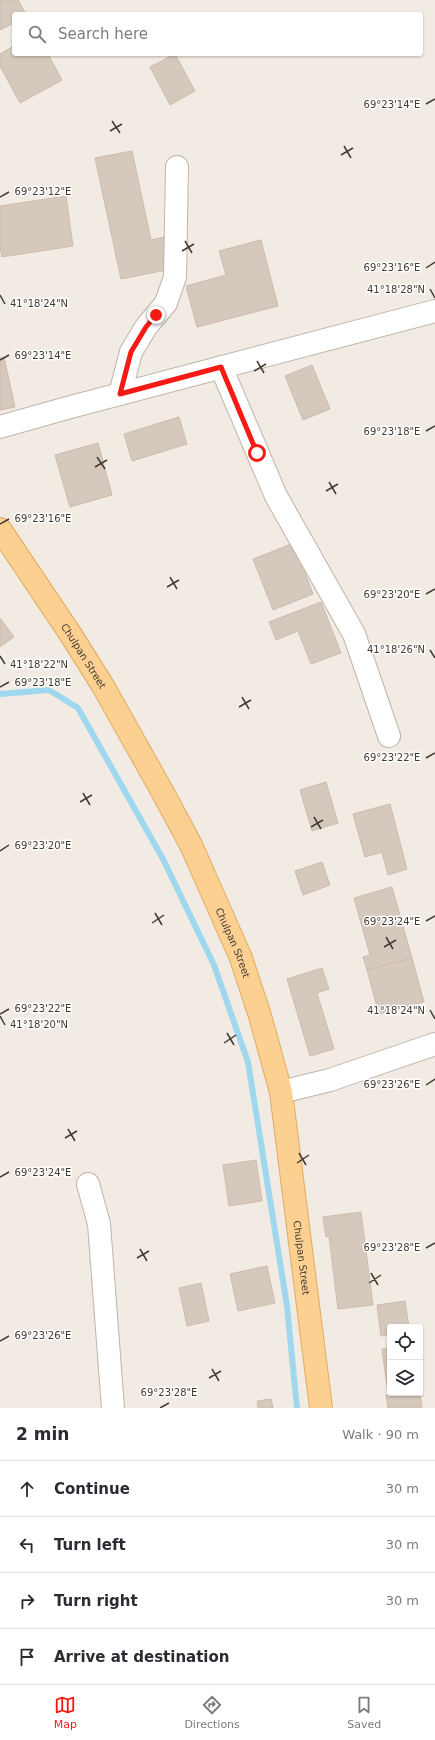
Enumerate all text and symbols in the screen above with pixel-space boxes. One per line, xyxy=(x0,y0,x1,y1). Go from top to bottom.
search box xyxy=(12,12,423,56)
icon: search xyxy=(26,23,48,45)
text: Search here xyxy=(58,25,148,43)
text: 69°23'14"E xyxy=(364,99,420,110)
text: 69°23'12"E xyxy=(15,186,71,197)
text: 69°23'16"E xyxy=(364,262,420,273)
text: 41°18'28"N xyxy=(367,284,425,295)
text: 41°18'24"N xyxy=(10,298,68,309)
route end xyxy=(147,306,165,324)
text: 69°23'14"E xyxy=(15,350,71,361)
text: 69°23'18"E xyxy=(364,426,420,437)
route start xyxy=(248,444,266,462)
text: 69°23'16"E xyxy=(15,513,71,524)
text: 69°23'20"E xyxy=(364,589,420,600)
street label: Chulpan Street xyxy=(59,621,109,690)
text: 41°18'26"N xyxy=(367,644,425,655)
text: 41°18'22"N xyxy=(10,659,68,670)
text: 69°23'18"E xyxy=(15,677,71,688)
text: 69°23'22"E xyxy=(364,752,420,763)
text: 69°23'20"E xyxy=(15,840,71,851)
street label: Chulpan Street xyxy=(214,906,253,979)
text: 69°23'24"E xyxy=(364,916,420,927)
text: 69°23'22"E xyxy=(15,1003,71,1014)
text: 41°18'24"N xyxy=(367,1005,425,1016)
text: 41°18'20"N xyxy=(10,1019,68,1030)
text: 69°23'26"E xyxy=(364,1079,420,1090)
text: 69°23'24"E xyxy=(15,1167,71,1178)
street label: Chulpan Street xyxy=(292,1220,312,1296)
text: 69°23'28"E xyxy=(364,1242,420,1253)
map controls xyxy=(387,1324,423,1396)
button: locate xyxy=(387,1324,423,1360)
text: 69°23'26"E xyxy=(15,1330,71,1341)
button: layers xyxy=(387,1360,423,1396)
text: 69°23'28"E xyxy=(141,1387,197,1398)
text: 2 min xyxy=(16,1424,69,1444)
text: Walk · 90 m xyxy=(342,1427,419,1442)
icon: ahead xyxy=(16,1478,38,1500)
text: Continue xyxy=(54,1480,130,1498)
text: 30 m xyxy=(386,1481,419,1496)
icon: left xyxy=(16,1534,38,1556)
text: Turn left xyxy=(54,1536,126,1554)
text: 30 m xyxy=(386,1537,419,1552)
icon: right xyxy=(16,1590,38,1612)
text: Turn right xyxy=(54,1592,138,1610)
text: 30 m xyxy=(386,1593,419,1608)
icon: arrive xyxy=(16,1646,38,1668)
text: Arrive at destination xyxy=(54,1648,229,1666)
tab: Map xyxy=(54,1694,77,1731)
tab: Directions xyxy=(184,1694,240,1731)
tab: Saved xyxy=(347,1694,381,1731)

